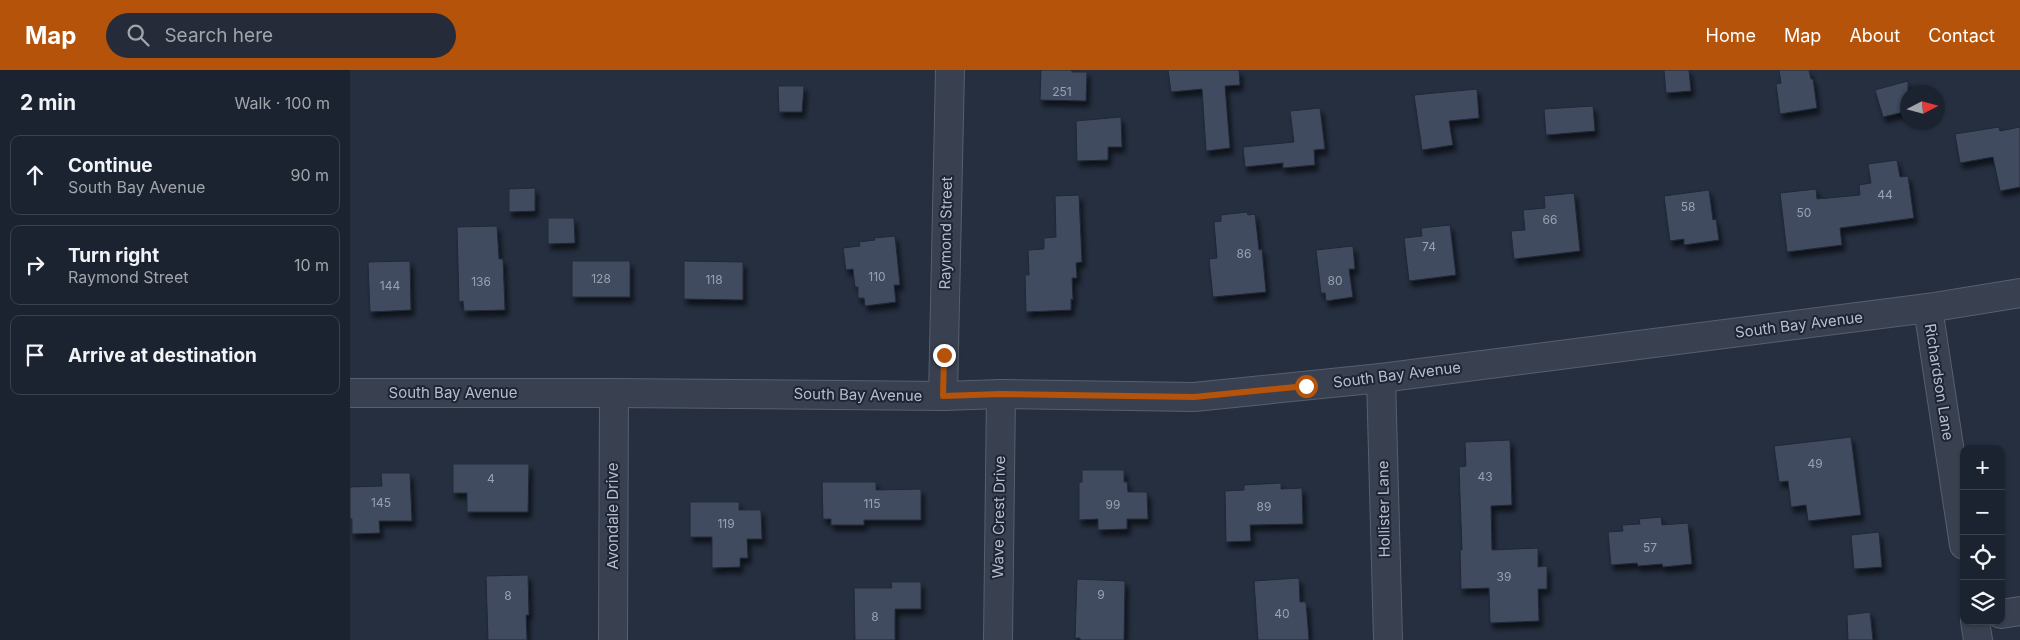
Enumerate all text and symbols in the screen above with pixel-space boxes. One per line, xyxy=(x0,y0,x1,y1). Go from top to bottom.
search box xyxy=(106,13,456,58)
text: Map xyxy=(25,21,76,50)
icon: search xyxy=(124,21,152,49)
text: Search here xyxy=(164,24,273,47)
text: Home xyxy=(1706,25,1756,46)
text: Map xyxy=(1784,25,1821,46)
text: About xyxy=(1849,25,1900,46)
text: Contact xyxy=(1928,25,1995,46)
house number: 251 xyxy=(1052,84,1072,99)
north arrow xyxy=(1900,85,1945,130)
text: 2 min xyxy=(20,90,76,115)
text: Walk · 100 m xyxy=(235,93,330,113)
text: Continue xyxy=(68,154,153,177)
icon: ahead xyxy=(21,161,49,189)
text: 90 m xyxy=(290,165,329,185)
street label: Raymond Street xyxy=(935,176,956,290)
text: South Bay Avenue xyxy=(68,177,205,197)
house number: 44 xyxy=(1877,187,1893,202)
house number: 58 xyxy=(1681,199,1695,214)
house number: 50 xyxy=(1797,205,1811,220)
house number: 66 xyxy=(1543,212,1557,227)
house number: 74 xyxy=(1422,239,1436,254)
text: Turn right xyxy=(68,244,159,267)
house number: 86 xyxy=(1237,246,1251,261)
icon: right xyxy=(21,251,49,279)
text: 10 m xyxy=(294,255,329,275)
text: Raymond Street xyxy=(68,267,188,287)
house number: 110 xyxy=(868,269,886,284)
house number: 128 xyxy=(591,271,611,286)
house number: 118 xyxy=(705,272,723,287)
house number: 80 xyxy=(1328,273,1343,288)
house number: 136 xyxy=(471,274,491,289)
house number: 144 xyxy=(380,278,400,293)
street label: South Bay Avenue xyxy=(1734,307,1864,342)
street label: Richardson Lane xyxy=(1921,322,1958,442)
icon: arrive xyxy=(21,341,49,369)
text: Arrive at destination xyxy=(68,344,257,367)
route end xyxy=(933,344,956,367)
street label: South Bay Avenue xyxy=(1332,357,1462,392)
route start xyxy=(1295,375,1318,398)
street label: South Bay Avenue xyxy=(389,383,517,402)
street label: South Bay Avenue xyxy=(793,384,923,405)
map controls xyxy=(1960,445,2005,625)
button: + xyxy=(1960,445,2005,490)
street label: Wave Crest Drive xyxy=(988,455,1009,578)
house number: 49 xyxy=(1807,456,1823,471)
street label: Hollister Lane xyxy=(1373,460,1394,558)
street label: Avondale Drive xyxy=(603,463,622,569)
house number: 43 xyxy=(1477,469,1493,484)
house number: 4 xyxy=(487,471,495,486)
button: − xyxy=(1960,490,2005,535)
house number: 145 xyxy=(371,495,391,510)
house number: 115 xyxy=(863,496,881,511)
house number: 99 xyxy=(1106,497,1120,512)
house number: 89 xyxy=(1257,499,1271,514)
house number: 119 xyxy=(717,516,735,531)
button: locate xyxy=(1960,535,2005,580)
house number: 57 xyxy=(1643,540,1657,555)
house number: 39 xyxy=(1497,569,1511,584)
button: layers xyxy=(1960,580,2005,625)
house number: 9 xyxy=(1097,587,1105,602)
house number: 8 xyxy=(504,588,512,603)
house number: 40 xyxy=(1274,606,1290,621)
house number: 8 xyxy=(871,609,879,624)

